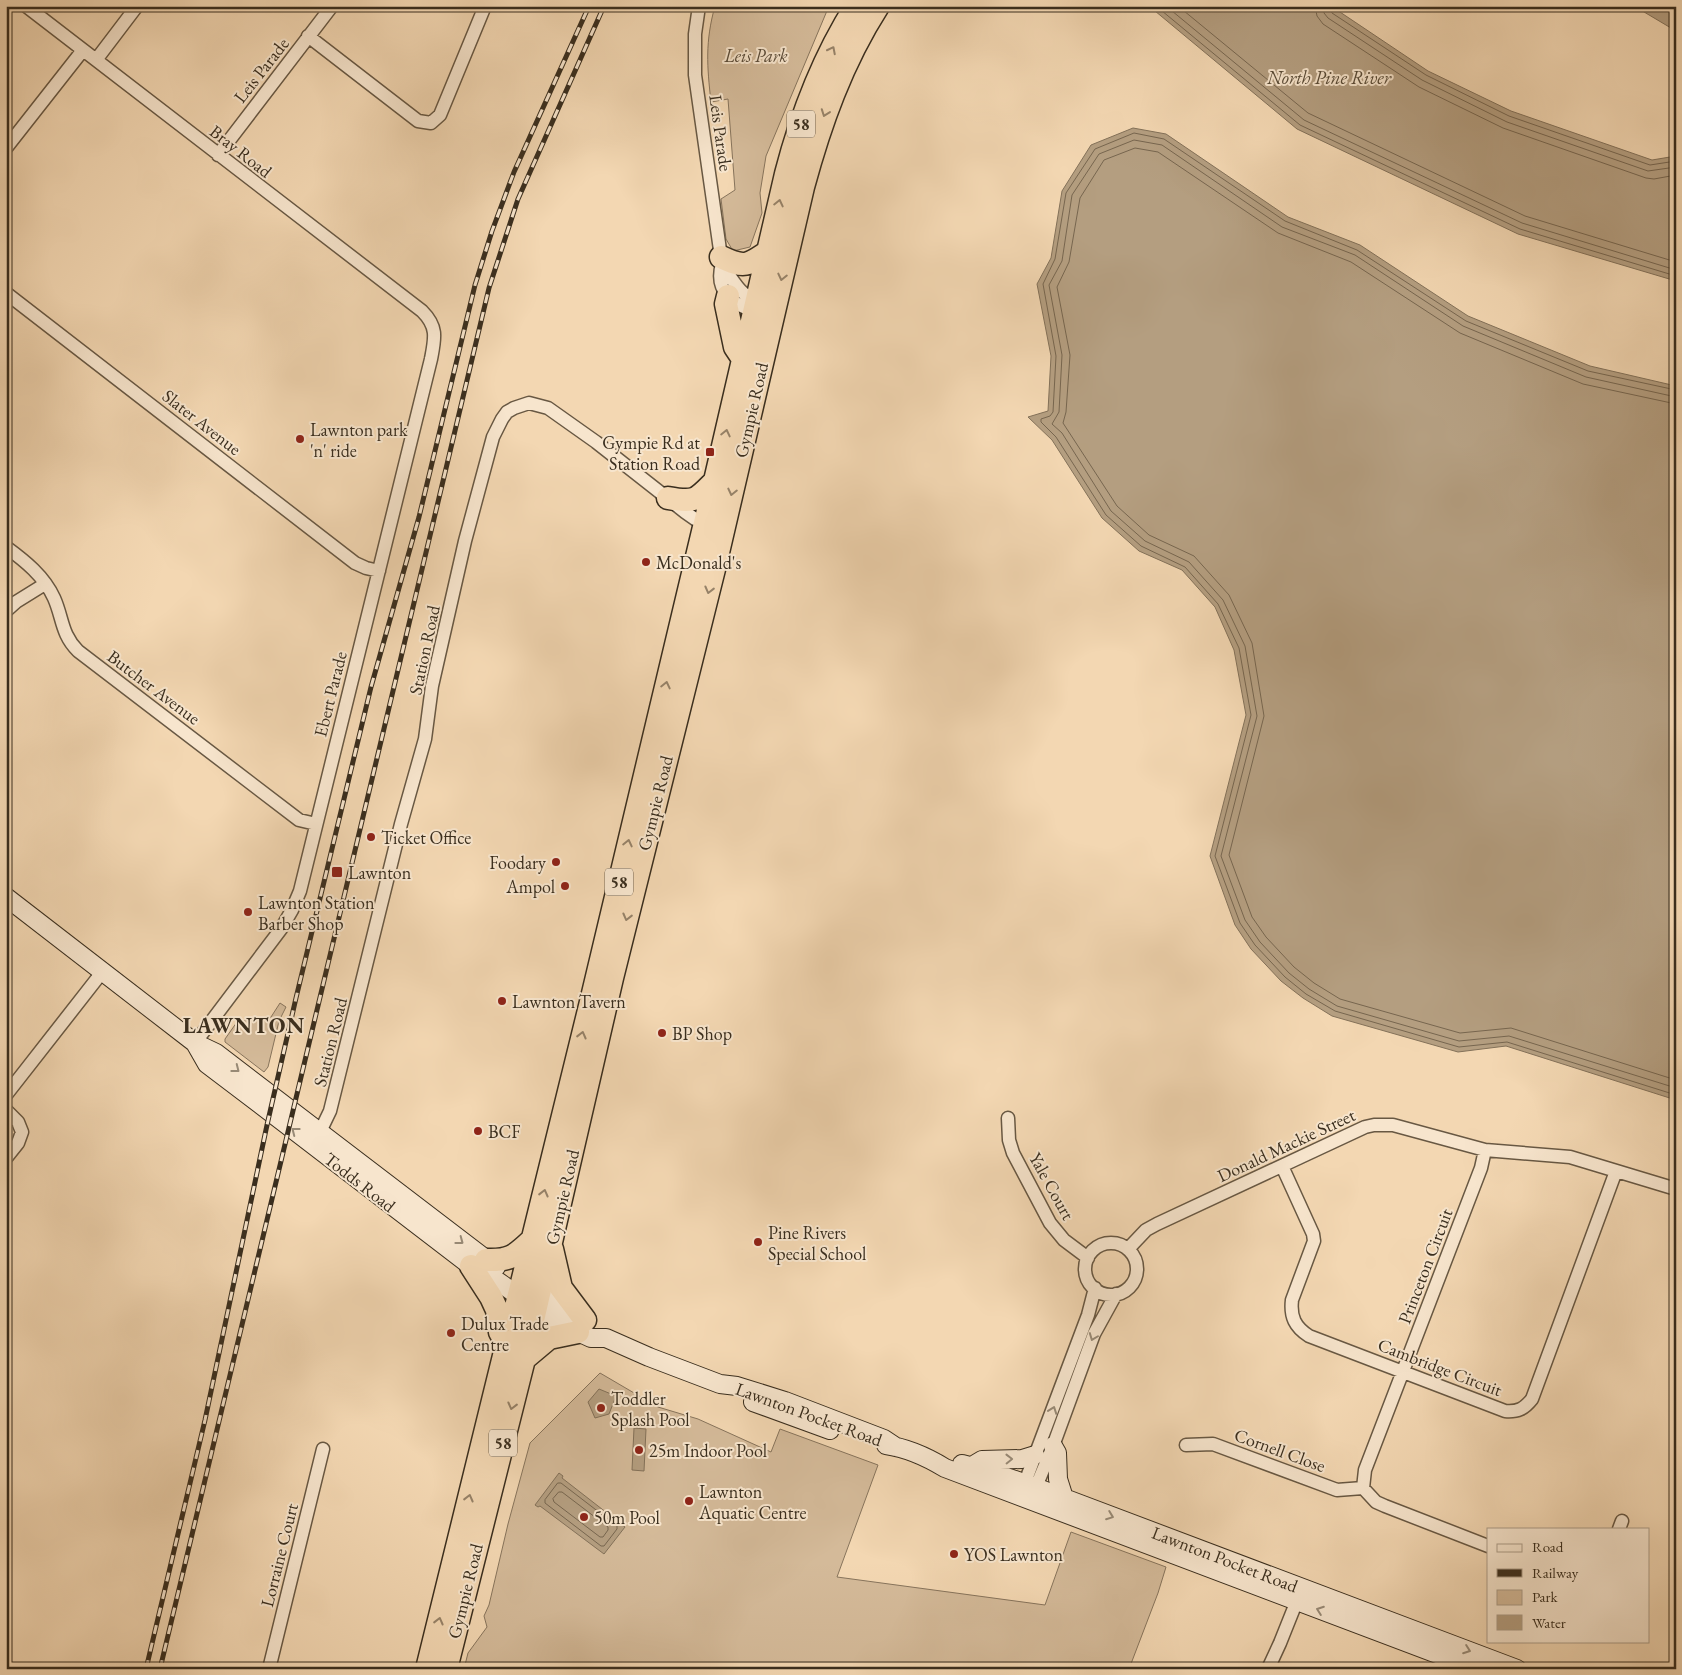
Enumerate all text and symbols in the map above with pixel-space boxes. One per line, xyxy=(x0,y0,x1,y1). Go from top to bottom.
street label: Leis Parade xyxy=(228,33,294,107)
park label: Leis Park xyxy=(723,44,788,67)
one-way arrow xyxy=(826,46,836,55)
water label: North Pine River xyxy=(1266,65,1392,90)
street label: Leis Parade xyxy=(704,93,738,173)
one-way arrow xyxy=(821,108,831,116)
road number: 58 xyxy=(787,110,815,138)
street label: Bray Road xyxy=(205,120,277,183)
one-way arrow xyxy=(773,199,784,208)
one-way arrow xyxy=(777,273,788,282)
street label: Gympie Road xyxy=(729,359,773,460)
street label: Slater Avenue xyxy=(158,384,246,460)
place label: Lawnton park 'n' ride xyxy=(310,418,408,462)
one-way arrow xyxy=(720,429,731,438)
place label: Gympie Rd at Station Road xyxy=(602,431,701,475)
marker: Lawnton park 'n' ride xyxy=(294,433,306,445)
marker: Gympie Rd at Station Road xyxy=(704,446,716,458)
one-way arrow xyxy=(727,488,738,497)
place label: McDonald's xyxy=(656,551,741,574)
marker: McDonald's xyxy=(640,556,652,568)
one-way arrow xyxy=(704,585,715,594)
street label: Station Road xyxy=(403,602,445,697)
street label: Butcher Avenue xyxy=(103,645,205,729)
street label: Ebert Parade xyxy=(308,649,352,739)
one-way arrow xyxy=(660,681,671,689)
street label: Gympie Road xyxy=(632,752,678,853)
place label: Ticket Office xyxy=(381,826,471,849)
marker: Ticket Office xyxy=(365,831,377,843)
one-way arrow xyxy=(622,839,633,848)
place label: Foodary xyxy=(489,851,546,874)
marker: Foodary xyxy=(550,856,562,868)
place label: Lawnton xyxy=(348,861,412,884)
marker: Lawnton xyxy=(330,865,344,879)
road number: 58 xyxy=(605,869,633,896)
place label: Ampol xyxy=(505,875,555,898)
marker: Ampol xyxy=(559,880,571,892)
place label: Lawnton Station Barber Shop xyxy=(258,891,375,935)
marker: Lawnton Station Barber Shop xyxy=(242,906,254,918)
one-way arrow xyxy=(622,912,633,921)
place label: Lawnton Tavern xyxy=(512,990,626,1013)
street label: Station Road xyxy=(308,994,352,1089)
marker: Lawnton Tavern xyxy=(496,995,508,1007)
district label: LAWNTON xyxy=(183,1011,305,1040)
place label: BP Shop xyxy=(672,1022,732,1045)
marker: BP Shop xyxy=(656,1027,668,1039)
one-way arrow xyxy=(576,1031,587,1040)
one-way arrow xyxy=(230,1063,240,1072)
street label: Donald Mackie Street xyxy=(1213,1103,1359,1187)
place label: BCF xyxy=(488,1120,521,1143)
marker: BCF xyxy=(472,1125,484,1137)
one-way arrow xyxy=(292,1129,301,1137)
street label: Gympie Road xyxy=(540,1146,584,1247)
street label: Todds Road xyxy=(320,1147,401,1218)
street label: Yale Court xyxy=(1024,1148,1080,1224)
one-way arrow xyxy=(538,1188,549,1197)
street label: Princeton Circuit xyxy=(1392,1205,1458,1327)
place label: Pine Rivers Special School xyxy=(768,1221,866,1265)
one-way arrow xyxy=(454,1235,464,1244)
marker: Pine Rivers Special School xyxy=(752,1236,764,1248)
place label: Dulux Trade Centre xyxy=(461,1312,549,1356)
marker: Dulux Trade Centre xyxy=(445,1327,457,1339)
one-way arrow xyxy=(1089,1332,1099,1341)
street label: Cambridge Circuit xyxy=(1375,1333,1506,1401)
street label: Lawnton Pocket Road xyxy=(732,1377,886,1452)
place label: Toddler Splash Pool xyxy=(611,1387,690,1431)
one-way arrow xyxy=(507,1401,518,1410)
marker: Toddler Splash Pool xyxy=(595,1402,607,1414)
one-way arrow xyxy=(1047,1406,1057,1414)
street label: Cornell Close xyxy=(1231,1423,1329,1477)
road number: 58 xyxy=(489,1430,517,1456)
place label: 25m Indoor Pool xyxy=(649,1439,767,1462)
marker: 25m Indoor Pool xyxy=(633,1444,645,1456)
one-way arrow xyxy=(1006,1454,1013,1464)
place label: Lawnton Aquatic Centre xyxy=(698,1480,807,1524)
one-way arrow xyxy=(463,1494,474,1503)
marker: Lawnton Aquatic Centre xyxy=(683,1495,695,1507)
street label: Lorraine Court xyxy=(255,1500,303,1609)
place label: 50m Pool xyxy=(594,1506,660,1529)
one-way arrow xyxy=(1105,1510,1114,1520)
marker: 50m Pool xyxy=(578,1511,590,1523)
street label: Lawnton Pocket Road xyxy=(1149,1521,1302,1598)
legend xyxy=(1487,1528,1650,1642)
text: Road xyxy=(1532,1537,1564,1556)
street label: Gympie Road xyxy=(442,1540,488,1641)
place label: YOS Lawnton xyxy=(964,1543,1063,1566)
marker: YOS Lawnton xyxy=(948,1548,960,1560)
text: Railway xyxy=(1532,1563,1579,1582)
text: Park xyxy=(1532,1587,1559,1606)
one-way arrow xyxy=(1317,1606,1325,1616)
text: Water xyxy=(1532,1613,1566,1632)
one-way arrow xyxy=(433,1618,443,1626)
one-way arrow xyxy=(1462,1644,1471,1654)

